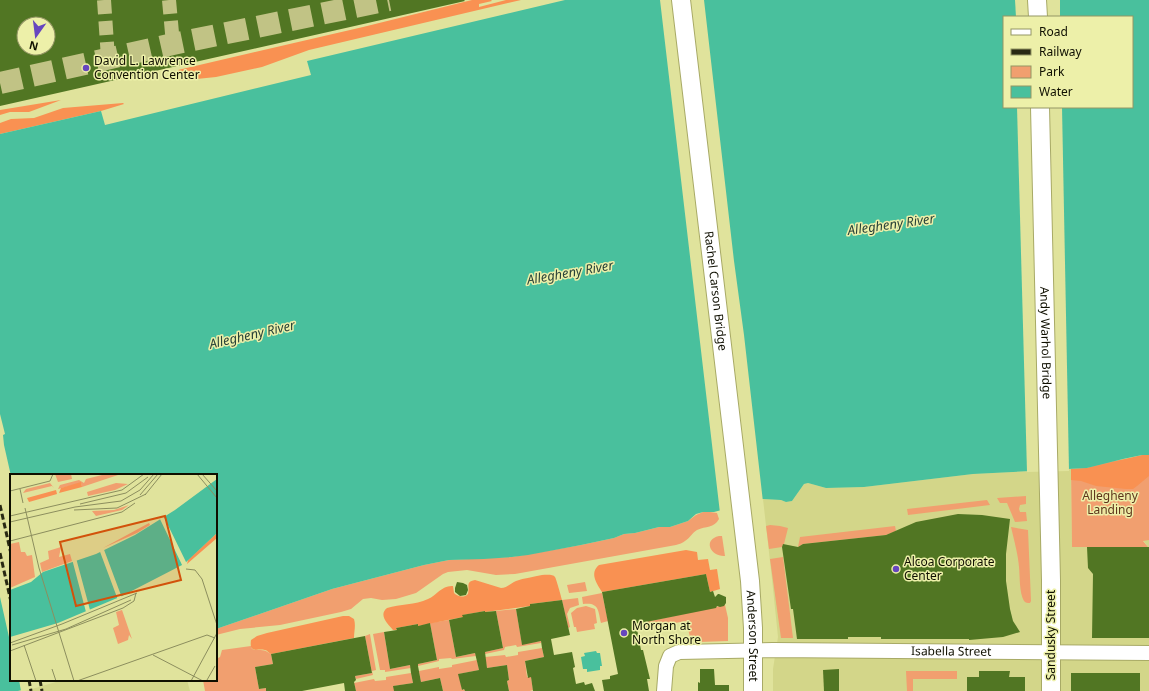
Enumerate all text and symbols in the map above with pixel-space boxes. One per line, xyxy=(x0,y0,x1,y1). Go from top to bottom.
north arrow xyxy=(16,16,56,56)
legend xyxy=(1003,16,1133,108)
text: Road xyxy=(1039,23,1068,40)
text: N xyxy=(27,38,40,55)
text: Railway xyxy=(1039,43,1083,60)
place label: David L. Lawrence Convention Center xyxy=(94,52,200,83)
marker: David L. Lawrence Convention Center xyxy=(81,63,91,73)
text: Park xyxy=(1039,63,1065,80)
text: Water xyxy=(1039,83,1073,100)
water label: Allegheny River xyxy=(845,209,936,239)
street label: Rachel Carson Bridge xyxy=(700,230,732,352)
water label: Allegheny River xyxy=(524,255,615,289)
street label: Andy Warhol Bridge xyxy=(1036,286,1056,400)
water label: Allegheny River xyxy=(206,315,297,353)
inset map xyxy=(10,474,217,681)
park label: Allegheny Landing xyxy=(1082,487,1139,518)
place label: Alcoa Corporate Center xyxy=(904,553,995,584)
marker: Alcoa Corporate Center xyxy=(891,564,901,574)
street label: Sandusky Street xyxy=(1042,589,1059,680)
street label: Anderson Street xyxy=(743,590,762,682)
place label: Morgan at North Shore xyxy=(632,617,701,648)
marker: Morgan at North Shore xyxy=(619,628,629,638)
street label: Isabella Street xyxy=(911,642,992,660)

